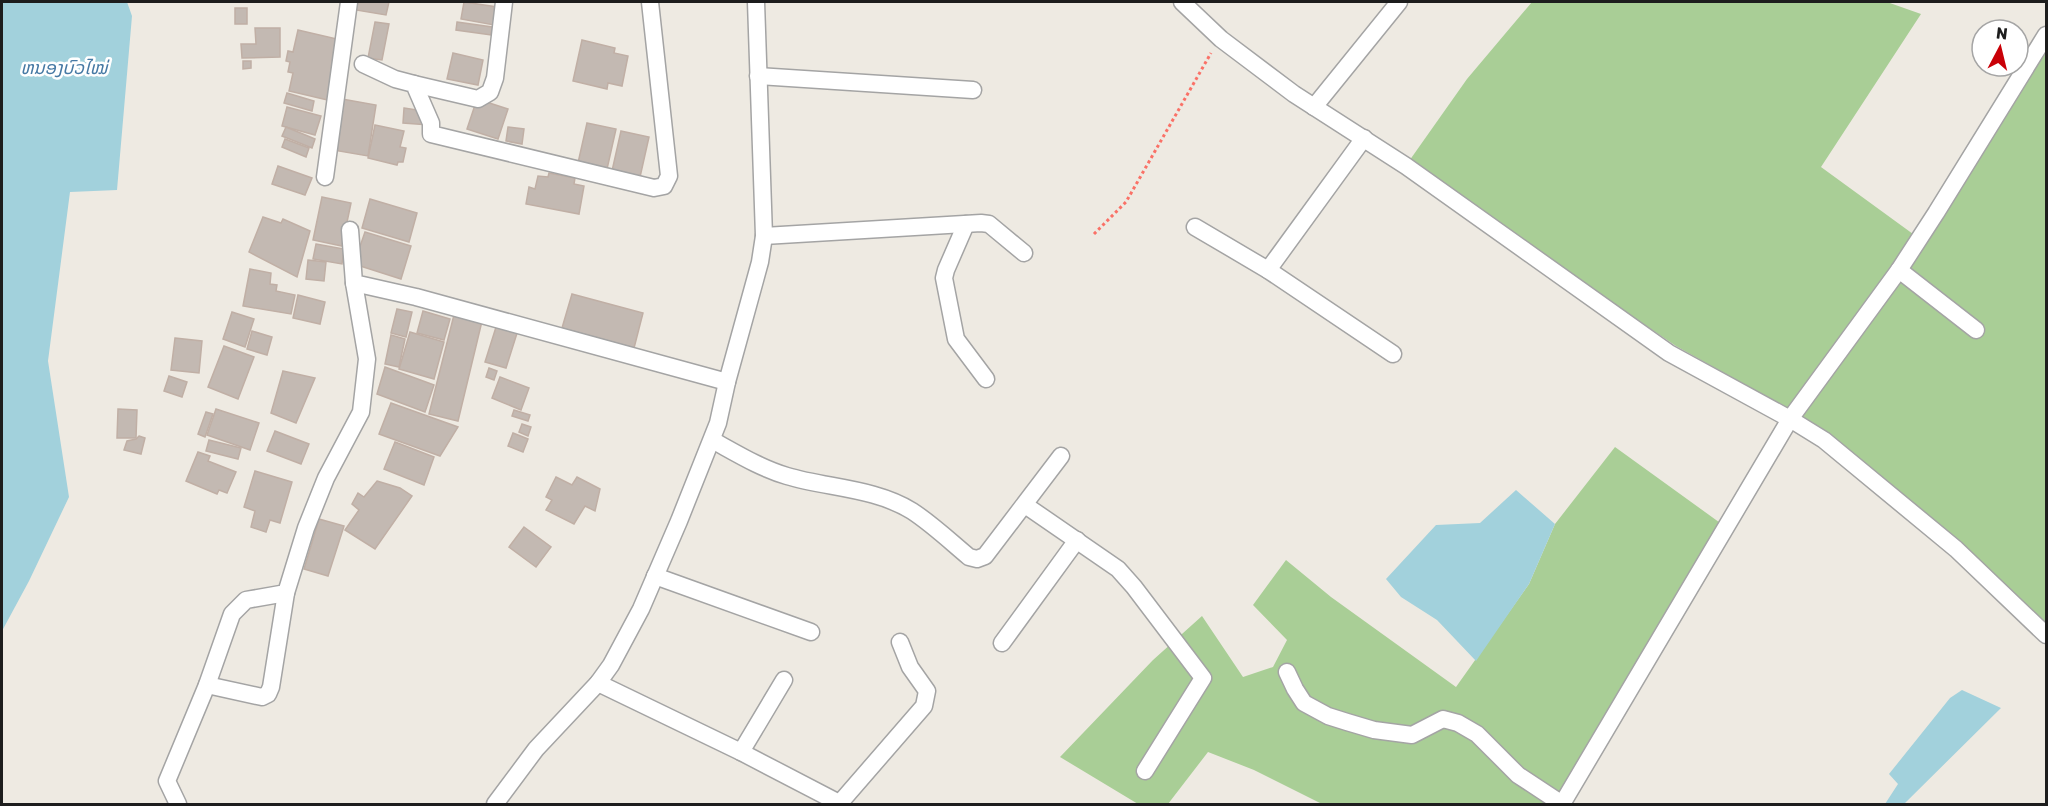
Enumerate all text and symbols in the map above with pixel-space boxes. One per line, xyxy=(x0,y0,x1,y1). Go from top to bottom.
north arrow xyxy=(1970,18,2030,78)
text: N xyxy=(1995,23,2009,44)
water label: ຫນອງບົວໄໝ່ xyxy=(20,57,111,79)

